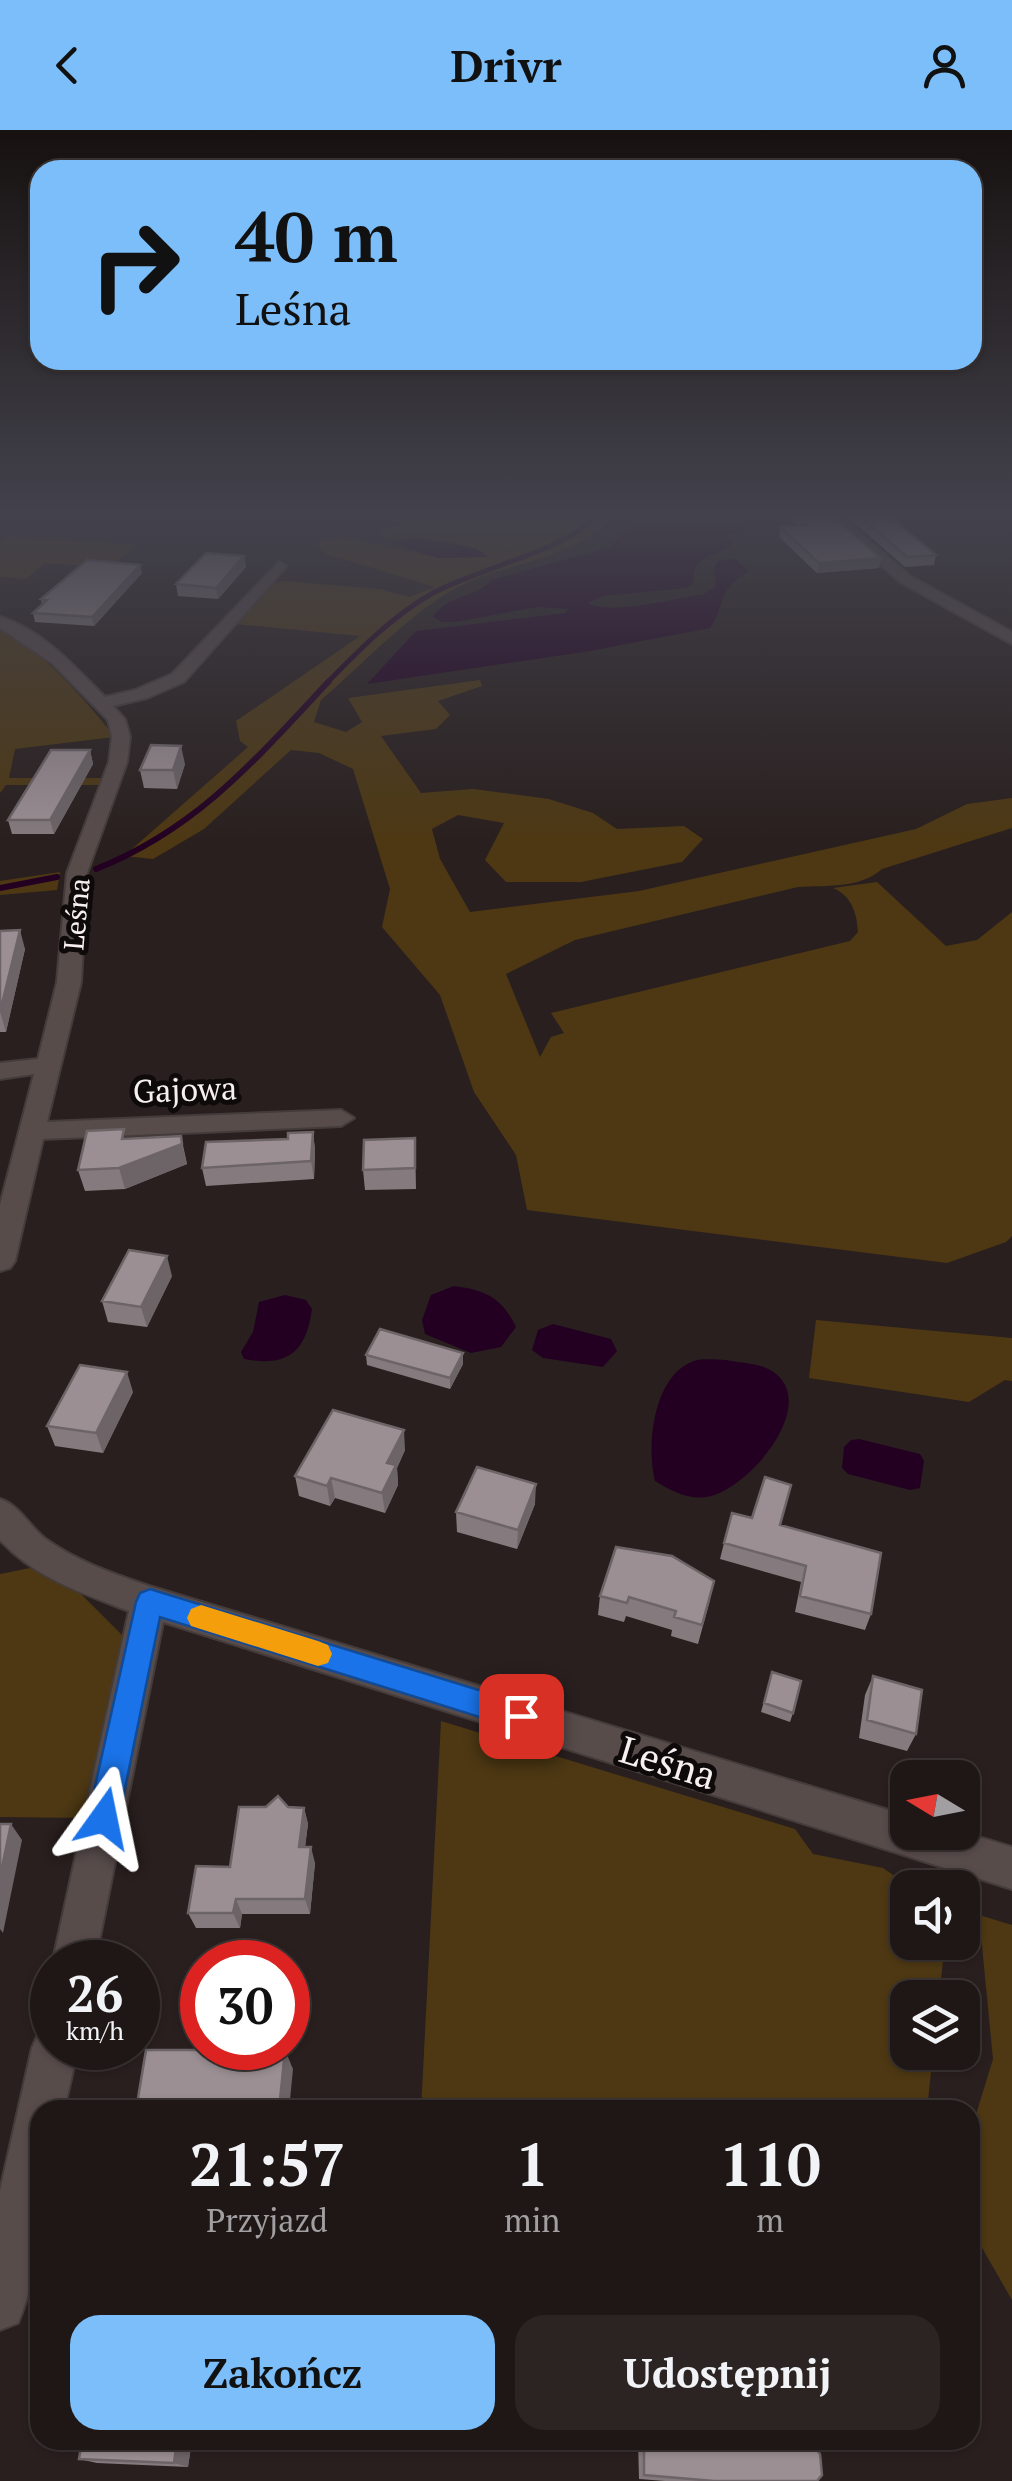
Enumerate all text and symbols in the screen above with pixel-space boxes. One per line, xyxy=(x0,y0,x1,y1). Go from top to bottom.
text: Drivr xyxy=(450,35,562,95)
icon: back xyxy=(40,38,95,93)
icon: person xyxy=(917,38,972,93)
text: 40 m xyxy=(235,189,398,282)
icon: right xyxy=(70,200,200,330)
text: Leśna xyxy=(235,278,351,338)
street label: Leśna xyxy=(54,876,98,952)
street label: Gajowa xyxy=(132,1066,238,1112)
pin xyxy=(479,1674,564,1759)
icon: arrive xyxy=(494,1689,549,1744)
street label: Leśna xyxy=(614,1724,722,1800)
north arrow xyxy=(890,1760,980,1850)
map controls xyxy=(890,1760,980,2070)
position arrow xyxy=(52,1766,156,1870)
button: sound xyxy=(890,1870,980,1960)
speed limit sign: 30 xyxy=(180,1940,310,2070)
text: 26 xyxy=(67,1960,123,2026)
button: layers xyxy=(890,1980,980,2070)
text: km/h xyxy=(66,2014,124,2047)
text: 21:57 xyxy=(189,2124,345,2203)
text: 1 xyxy=(515,2124,549,2203)
text: 110 xyxy=(719,2124,821,2203)
text: Przyjazd xyxy=(206,2199,328,2241)
text: min xyxy=(504,2199,560,2241)
text: m xyxy=(756,2199,784,2241)
button: Zakończ xyxy=(70,2315,495,2430)
button: Udostępnij xyxy=(515,2315,940,2430)

